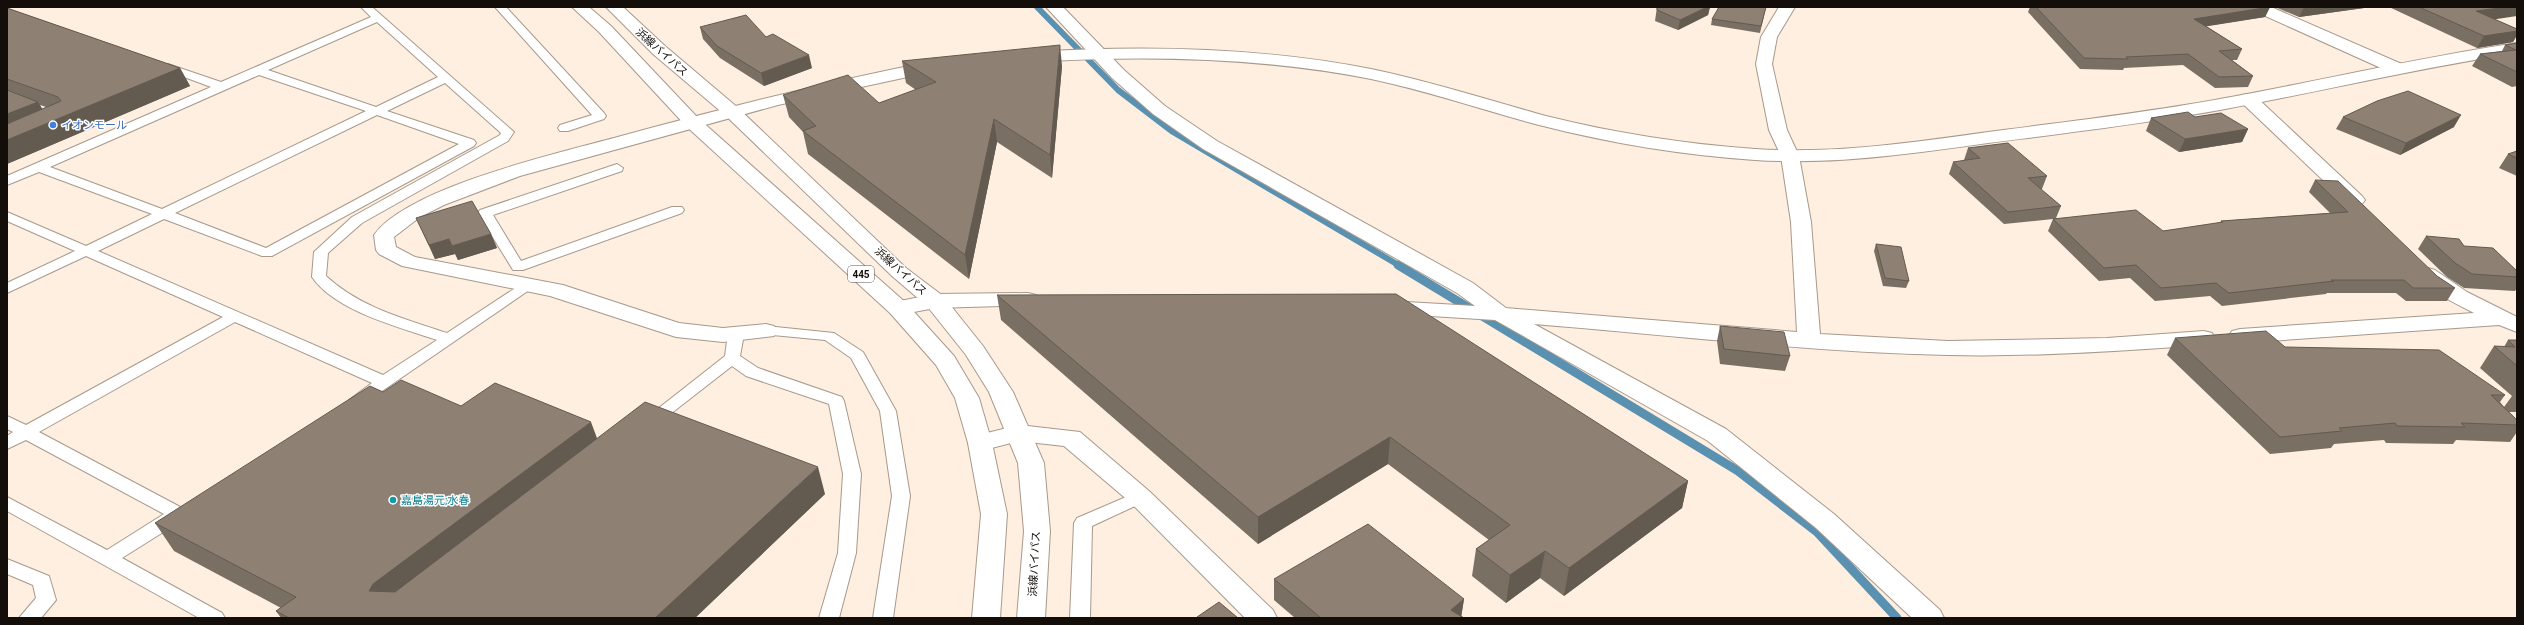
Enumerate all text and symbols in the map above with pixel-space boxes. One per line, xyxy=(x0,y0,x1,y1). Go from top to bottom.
street label: 浜線バイパス xyxy=(633,26,690,79)
place label: イオンモール xyxy=(61,119,127,132)
marker: イオンモール xyxy=(48,120,58,130)
street label: 浜線バイパス xyxy=(872,245,929,298)
road number: 445 xyxy=(848,266,874,282)
place label: 嘉島湯元;水春 xyxy=(401,494,469,507)
marker: 嘉島湯元;水春 xyxy=(388,495,398,505)
street label: 浜線バイパス xyxy=(1026,531,1043,597)

